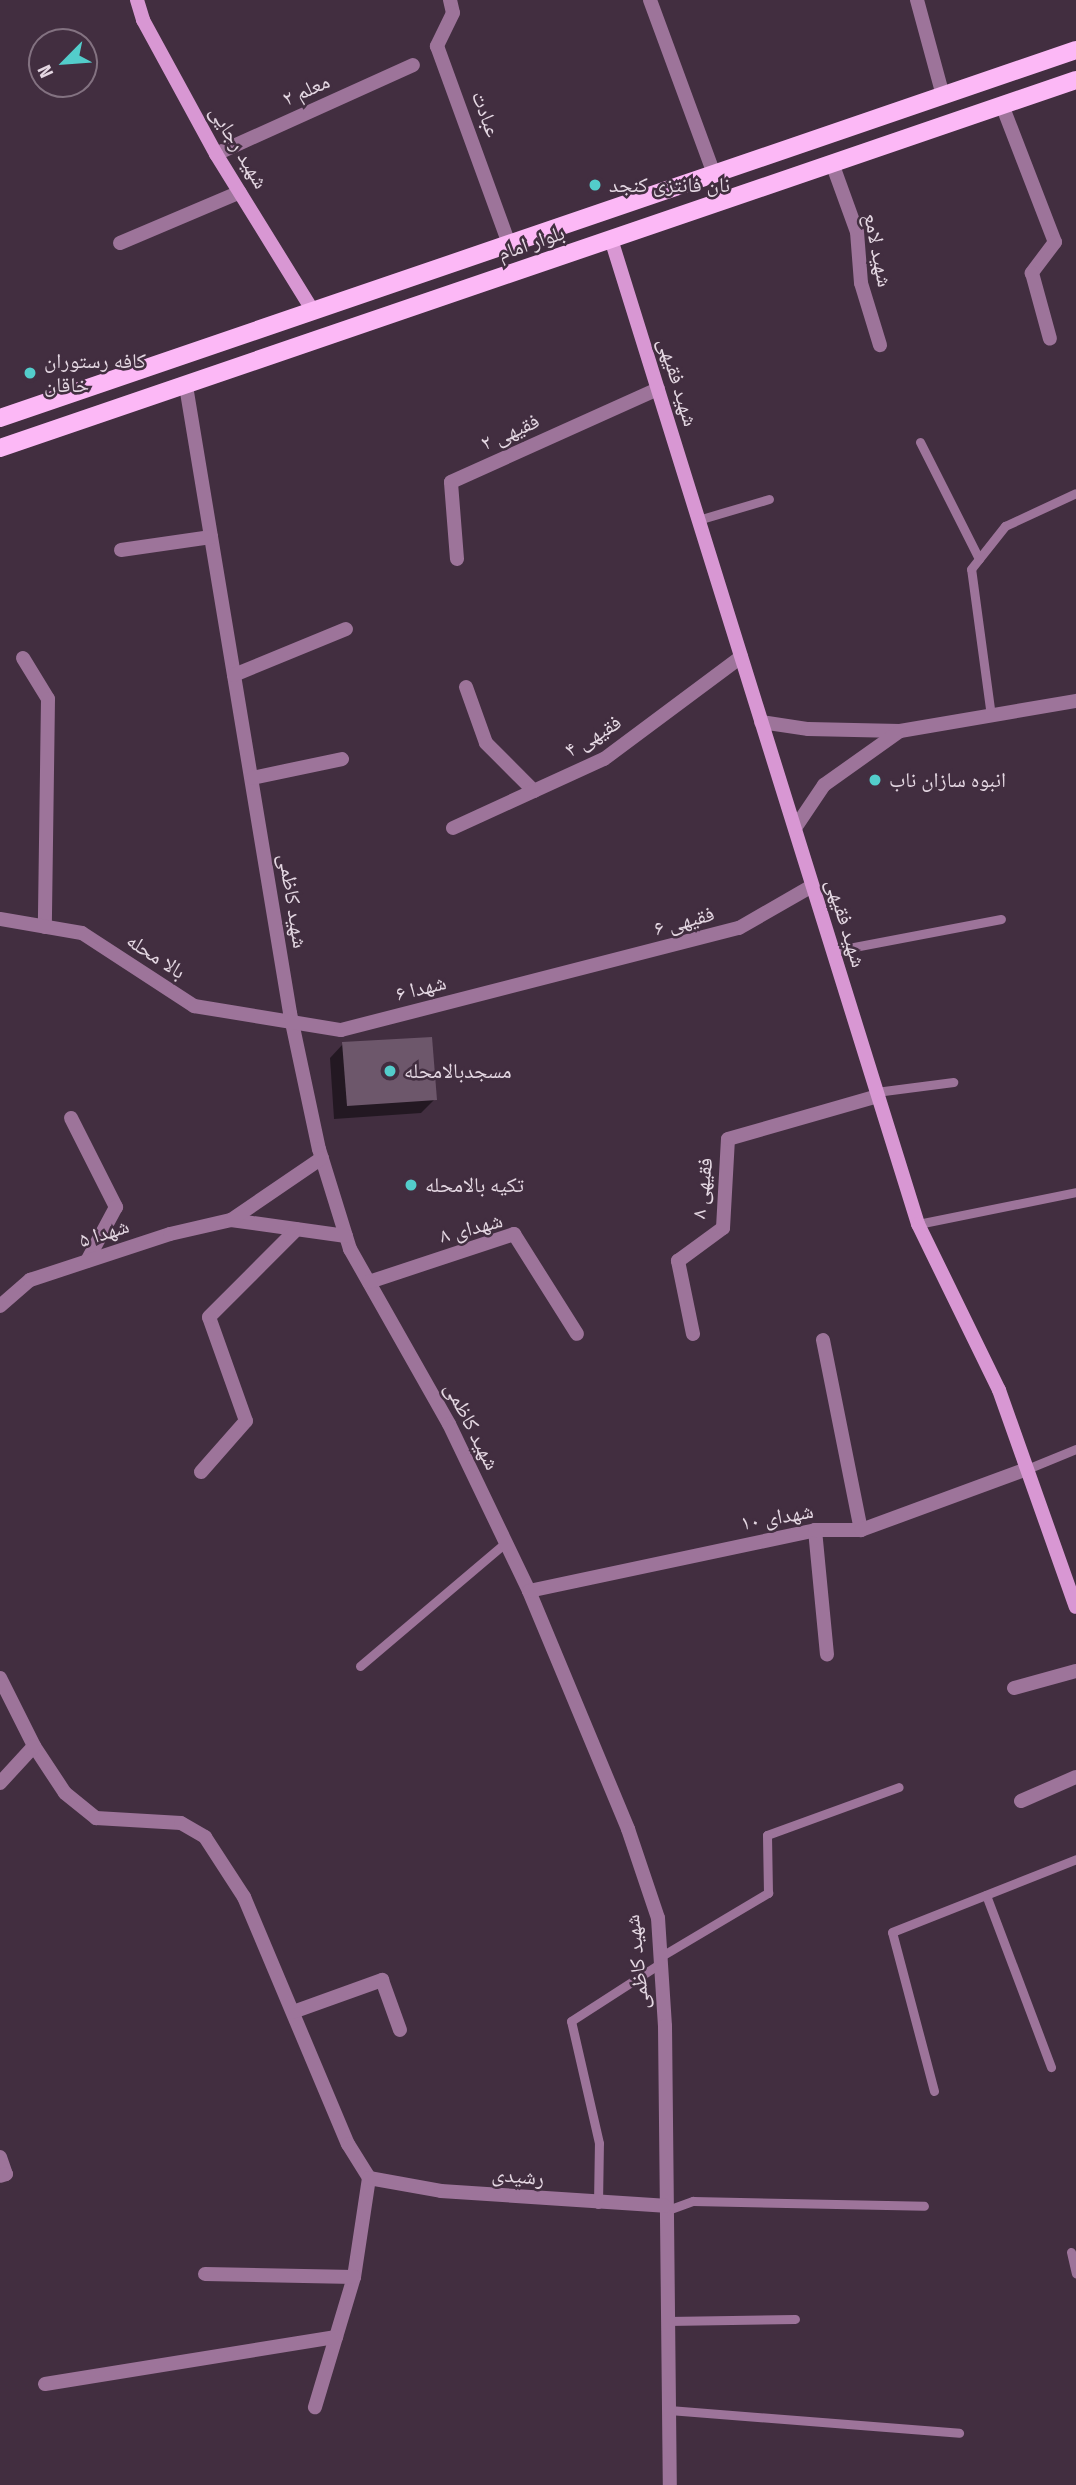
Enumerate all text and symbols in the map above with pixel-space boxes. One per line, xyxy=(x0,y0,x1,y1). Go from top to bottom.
north arrow xyxy=(28,28,98,98)
text: N xyxy=(33,61,58,81)
street label: معلم ۲ xyxy=(279,69,333,111)
street label: عبادت xyxy=(466,88,506,140)
street label: شهید رجایی xyxy=(204,101,274,193)
place label: نان فانتزی کنجد xyxy=(609,172,730,198)
marker: نان فانتزی کنجد xyxy=(587,177,603,193)
street label: شهید لامع xyxy=(859,211,897,289)
street label: بلوار امام xyxy=(494,220,568,266)
street label: شهید فقیهی xyxy=(653,335,703,429)
place label: کافه رستوران خاقان xyxy=(44,348,146,398)
marker: کافه رستوران خاقان xyxy=(22,365,38,381)
street label: فقیهی ۲ xyxy=(477,408,543,456)
street label: فقیهی ۴ xyxy=(560,709,626,763)
place label: انبوه سازان ناب xyxy=(889,767,1006,793)
marker: انبوه سازان ناب xyxy=(867,772,883,788)
street label: شهید کاظمی xyxy=(273,852,313,950)
street label: شهید فقیهی xyxy=(821,876,871,970)
street label: فقیهی ۶ xyxy=(651,901,717,941)
street label: بالا محله xyxy=(122,928,190,984)
street label: شهدا ۶ xyxy=(393,970,449,1006)
place label: مسجدبالامحله xyxy=(404,1058,512,1084)
marker: مسجدبالامحله xyxy=(382,1063,398,1079)
street label: فقیهی ۸ xyxy=(686,1156,718,1220)
place label: تکیه بالامحله xyxy=(425,1172,524,1198)
marker: تکیه بالامحله xyxy=(403,1177,419,1193)
street label: شهدای ۸ xyxy=(437,1208,505,1248)
street label: شهدا ۵ xyxy=(76,1213,132,1253)
street label: شهید کاظمی xyxy=(439,1378,505,1474)
street label: شهدای ۱۰ xyxy=(739,1498,815,1536)
street label: شهید کاظمی xyxy=(619,1913,655,2011)
street label: رشیدی xyxy=(491,2161,545,2191)

